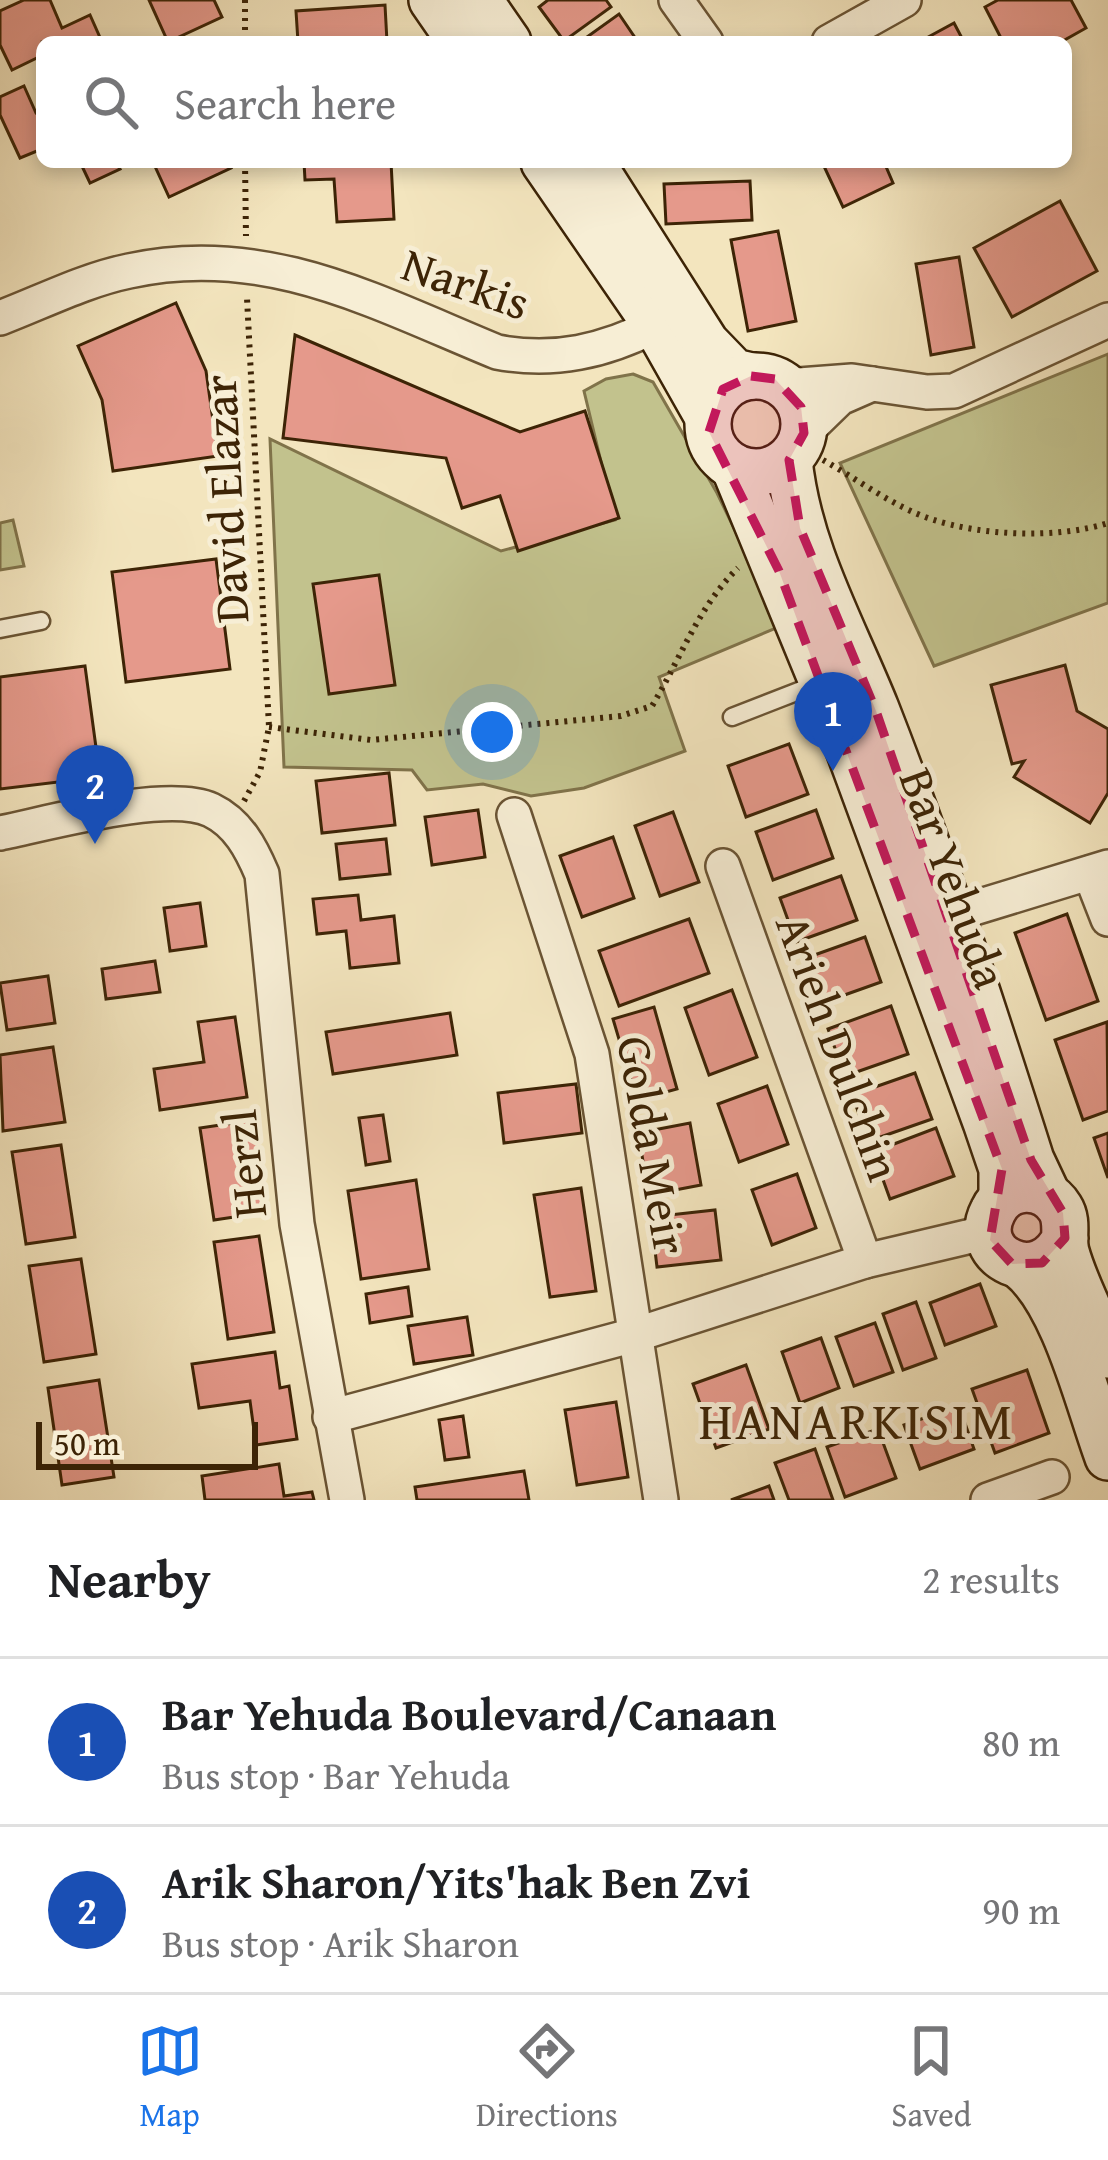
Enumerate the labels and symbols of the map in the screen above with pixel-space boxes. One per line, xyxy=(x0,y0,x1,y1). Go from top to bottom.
street label: Narkis xyxy=(393,228,540,337)
street label: David Elazar xyxy=(183,373,266,625)
pin: 1 xyxy=(794,672,872,771)
your location xyxy=(462,702,522,762)
pin: 2 xyxy=(56,745,134,844)
street label: Bar Yehuda xyxy=(882,758,1027,998)
street label: Arieh Dulchin xyxy=(758,904,921,1190)
street label: Golda Meir xyxy=(599,1030,708,1260)
street label: Herzl xyxy=(203,1106,284,1222)
district label: HANARKISIM xyxy=(699,1383,1015,1458)
scale bar xyxy=(36,1416,258,1469)

